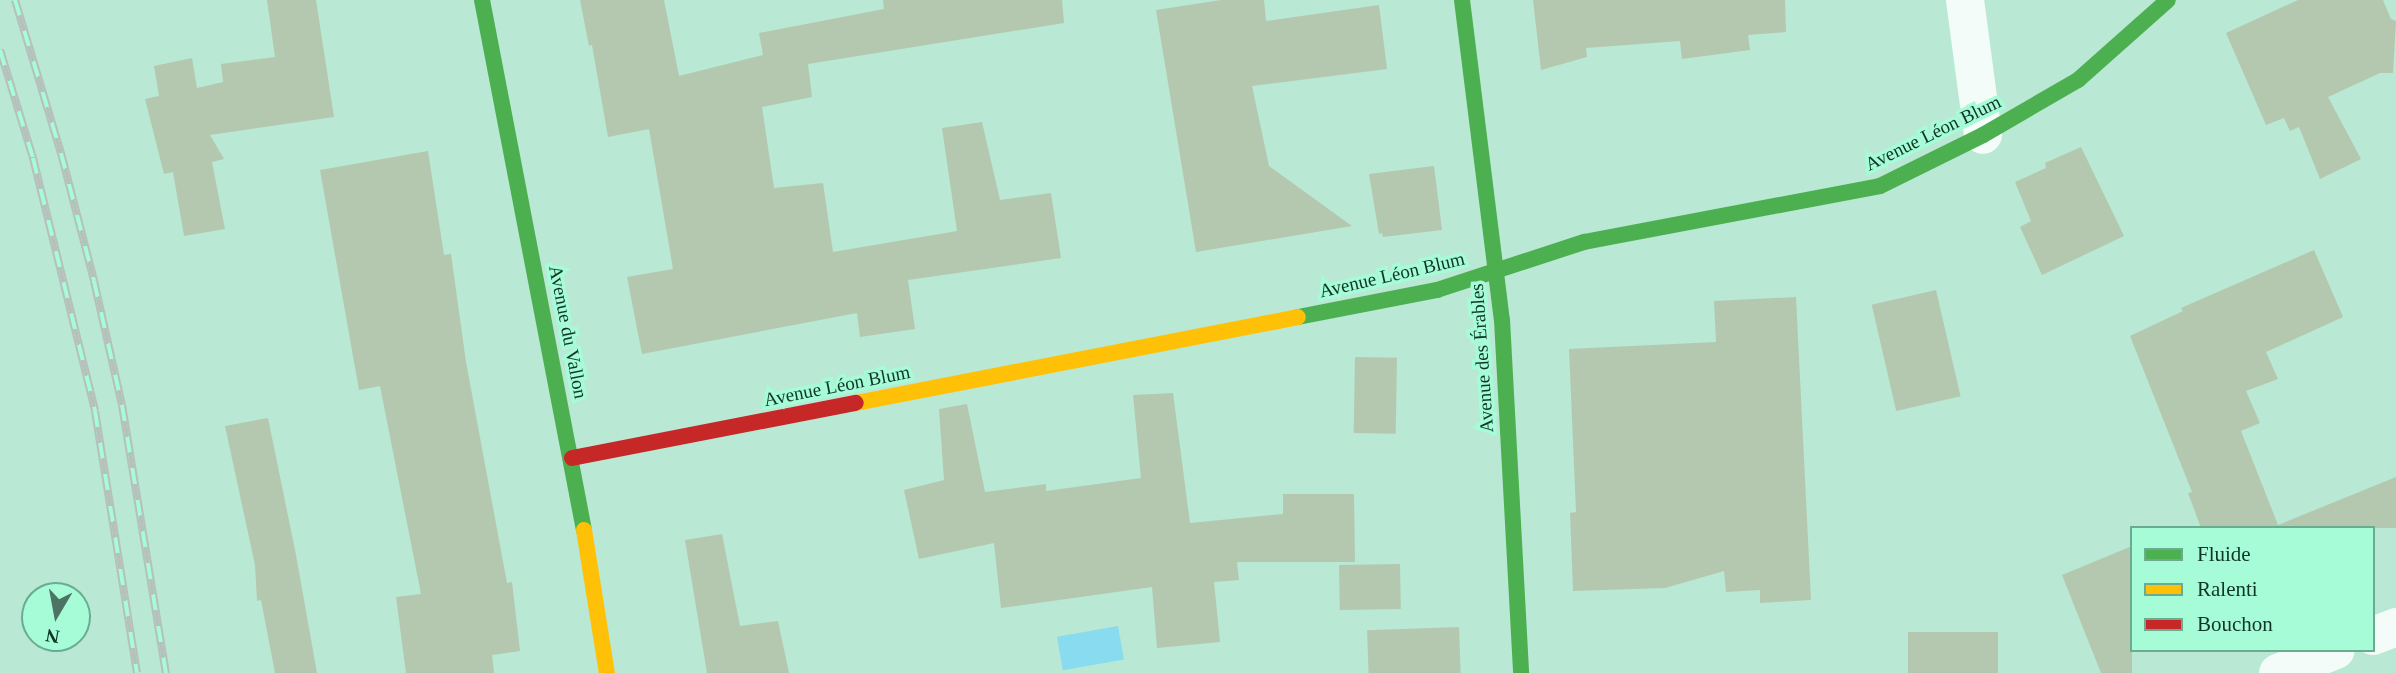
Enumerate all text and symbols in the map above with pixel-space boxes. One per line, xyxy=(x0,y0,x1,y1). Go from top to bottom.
street label: Avenue Léon Blum xyxy=(1861,90,2005,176)
street label: Avenue Léon Blum xyxy=(1317,247,1467,303)
street label: Avenue du Vallon xyxy=(544,263,592,401)
street label: Avenue des Érables xyxy=(1465,283,1499,433)
street label: Avenue Léon Blum xyxy=(762,361,912,411)
legend xyxy=(2130,526,2375,652)
text: Fluide xyxy=(2197,542,2251,566)
text: Ralenti xyxy=(2197,577,2258,601)
north arrow xyxy=(21,582,91,652)
text: Bouchon xyxy=(2197,612,2273,636)
text: N xyxy=(44,625,61,648)

